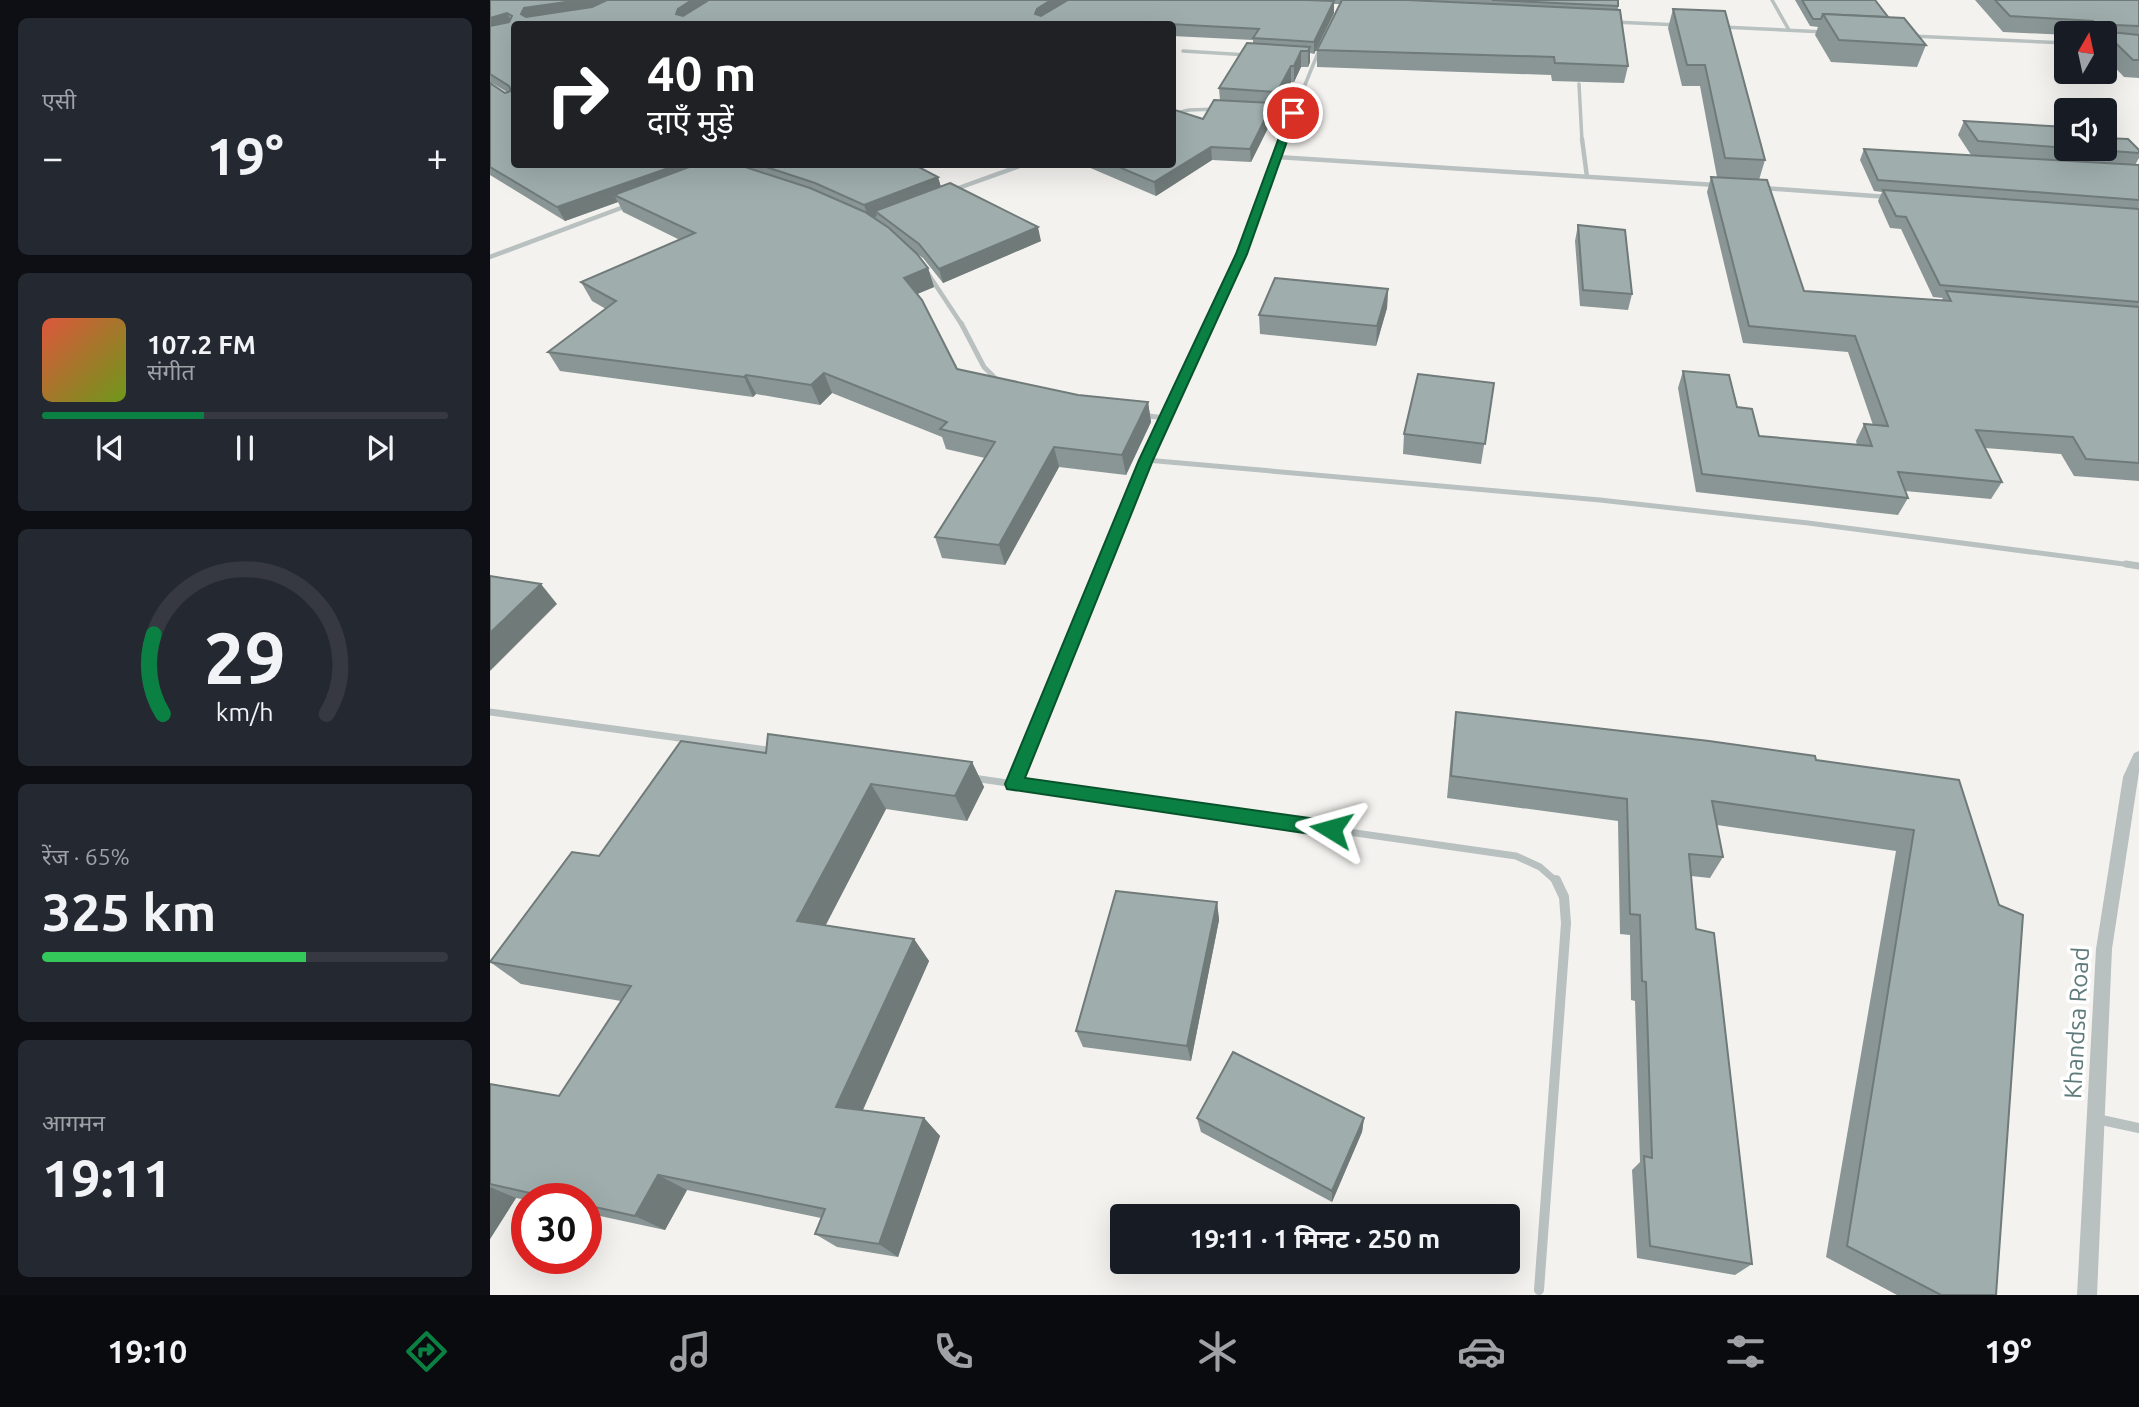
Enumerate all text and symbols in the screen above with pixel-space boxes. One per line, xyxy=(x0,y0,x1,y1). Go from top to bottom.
north arrow xyxy=(2054,21,2118,84)
map controls xyxy=(2054,21,2117,161)
text: 40 m xyxy=(647,45,756,100)
icon: right xyxy=(532,49,623,140)
pin xyxy=(1263,83,1323,143)
text: एसी xyxy=(42,88,76,113)
icon: arrive xyxy=(1274,94,1312,132)
button: sound xyxy=(2054,98,2117,161)
text: दाएँ मुड़ें xyxy=(647,103,734,139)
text: 19° xyxy=(206,127,284,185)
text: − xyxy=(42,136,63,178)
text: + xyxy=(427,136,448,178)
text: 107.2 FM xyxy=(147,330,256,359)
text: संगीत xyxy=(147,359,195,384)
icon: previous xyxy=(91,429,129,467)
icon: pause xyxy=(226,429,264,467)
icon: next xyxy=(361,429,399,467)
text: 29 xyxy=(204,616,286,698)
text: km/h xyxy=(216,697,274,725)
position arrow xyxy=(1294,792,1368,866)
text: रेंज · 65% xyxy=(42,844,130,869)
text: 325 km xyxy=(42,883,216,941)
street label: Khandsa Road xyxy=(2059,946,2094,1100)
text: आगमन xyxy=(42,1110,105,1135)
text: 19:11 xyxy=(42,1149,172,1207)
speed limit sign: 30 xyxy=(511,1183,602,1274)
text: 19:11 · 1 मिनट · 250 m xyxy=(1190,1224,1440,1253)
icon: directions xyxy=(402,1327,451,1376)
icon: music xyxy=(666,1327,715,1376)
icon: phone xyxy=(929,1327,978,1376)
icon: climate xyxy=(1193,1327,1242,1376)
icon: car xyxy=(1457,1327,1506,1376)
icon: filters xyxy=(1721,1327,1770,1376)
text: 19:10 xyxy=(107,1333,187,1369)
text: 19° xyxy=(1984,1333,2032,1369)

